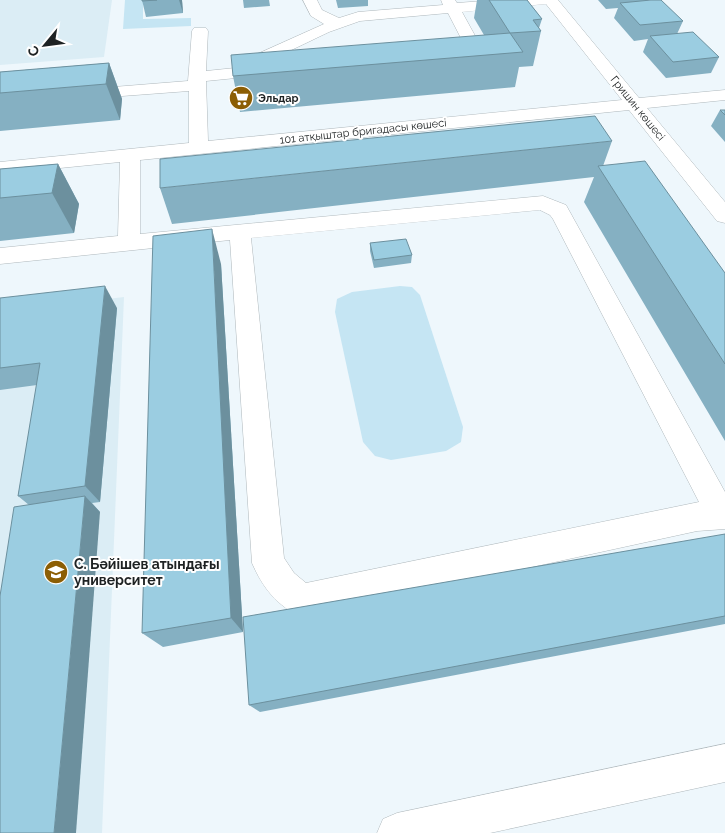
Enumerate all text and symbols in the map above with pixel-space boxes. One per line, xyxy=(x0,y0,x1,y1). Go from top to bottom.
north arrow xyxy=(20,20,70,70)
text: С xyxy=(24,43,43,59)
street label: Гришин көшесі xyxy=(608,73,668,143)
supermarket icon: Эльдар xyxy=(228,85,254,111)
place label: Эльдар xyxy=(258,92,298,105)
street label: 101 атқыштар бригадасы көшесі xyxy=(279,116,447,147)
place label: С. Бәйішев атындағы университет xyxy=(74,556,220,588)
school or university icon: С. Бәйішев атындағы университет xyxy=(43,559,69,585)

